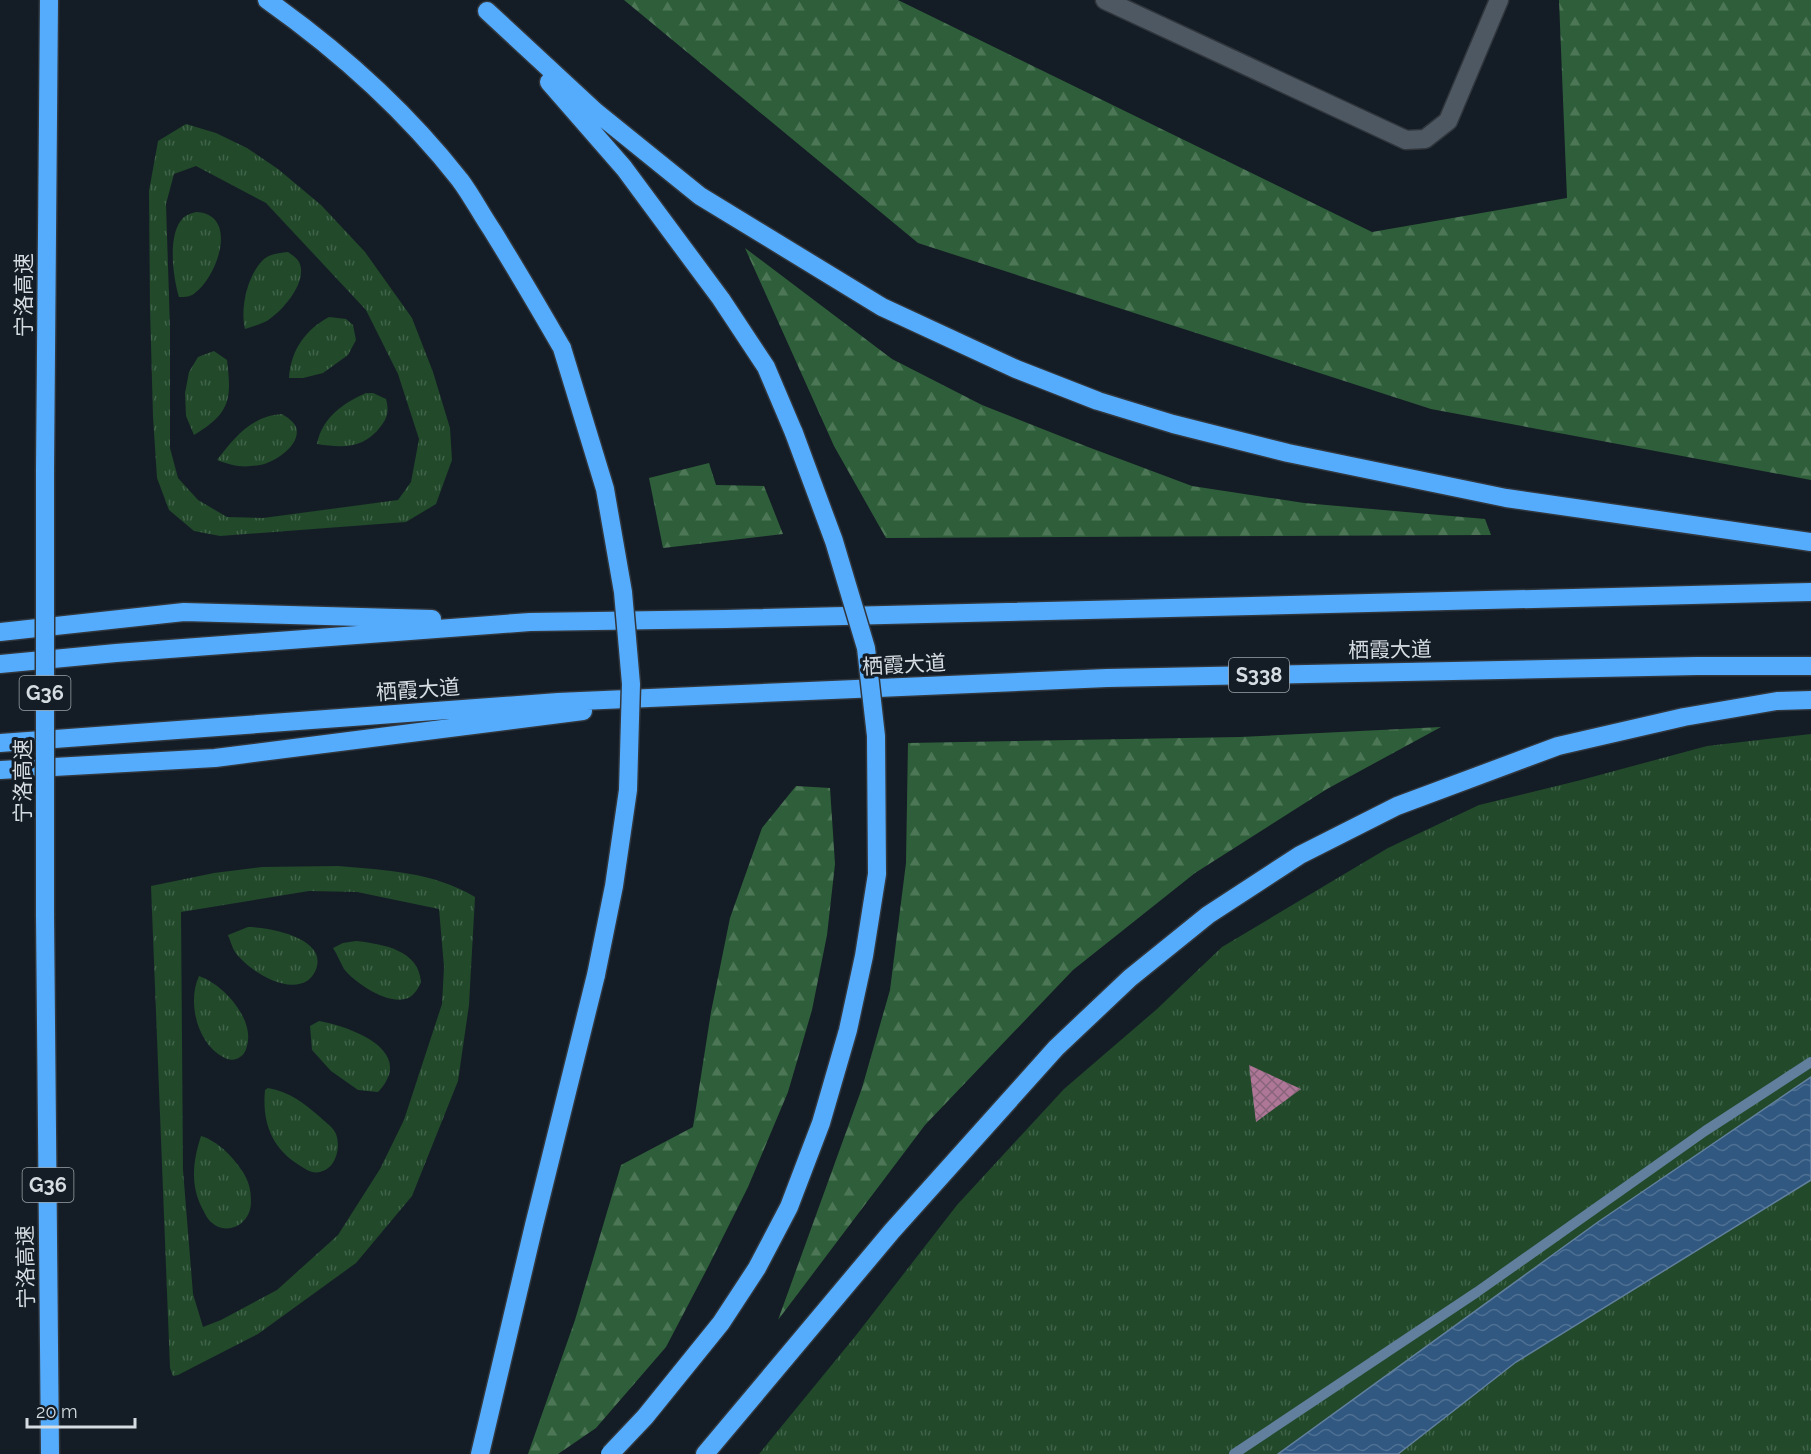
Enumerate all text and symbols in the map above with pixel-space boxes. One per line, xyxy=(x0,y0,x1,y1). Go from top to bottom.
street label: 宁洛高速 xyxy=(11,253,36,337)
street label: 栖霞大道 xyxy=(1348,636,1432,663)
street label: 栖霞大道 xyxy=(861,650,947,679)
road number: S338 xyxy=(1229,658,1289,692)
street label: 栖霞大道 xyxy=(375,674,461,705)
road number: G36 xyxy=(20,676,70,710)
street label: 宁洛高速 xyxy=(10,739,35,823)
road number: G36 xyxy=(22,1168,74,1202)
street label: 宁洛高速 xyxy=(12,1225,39,1309)
scale bar xyxy=(27,1391,135,1429)
text: 20 m xyxy=(36,1401,78,1422)

